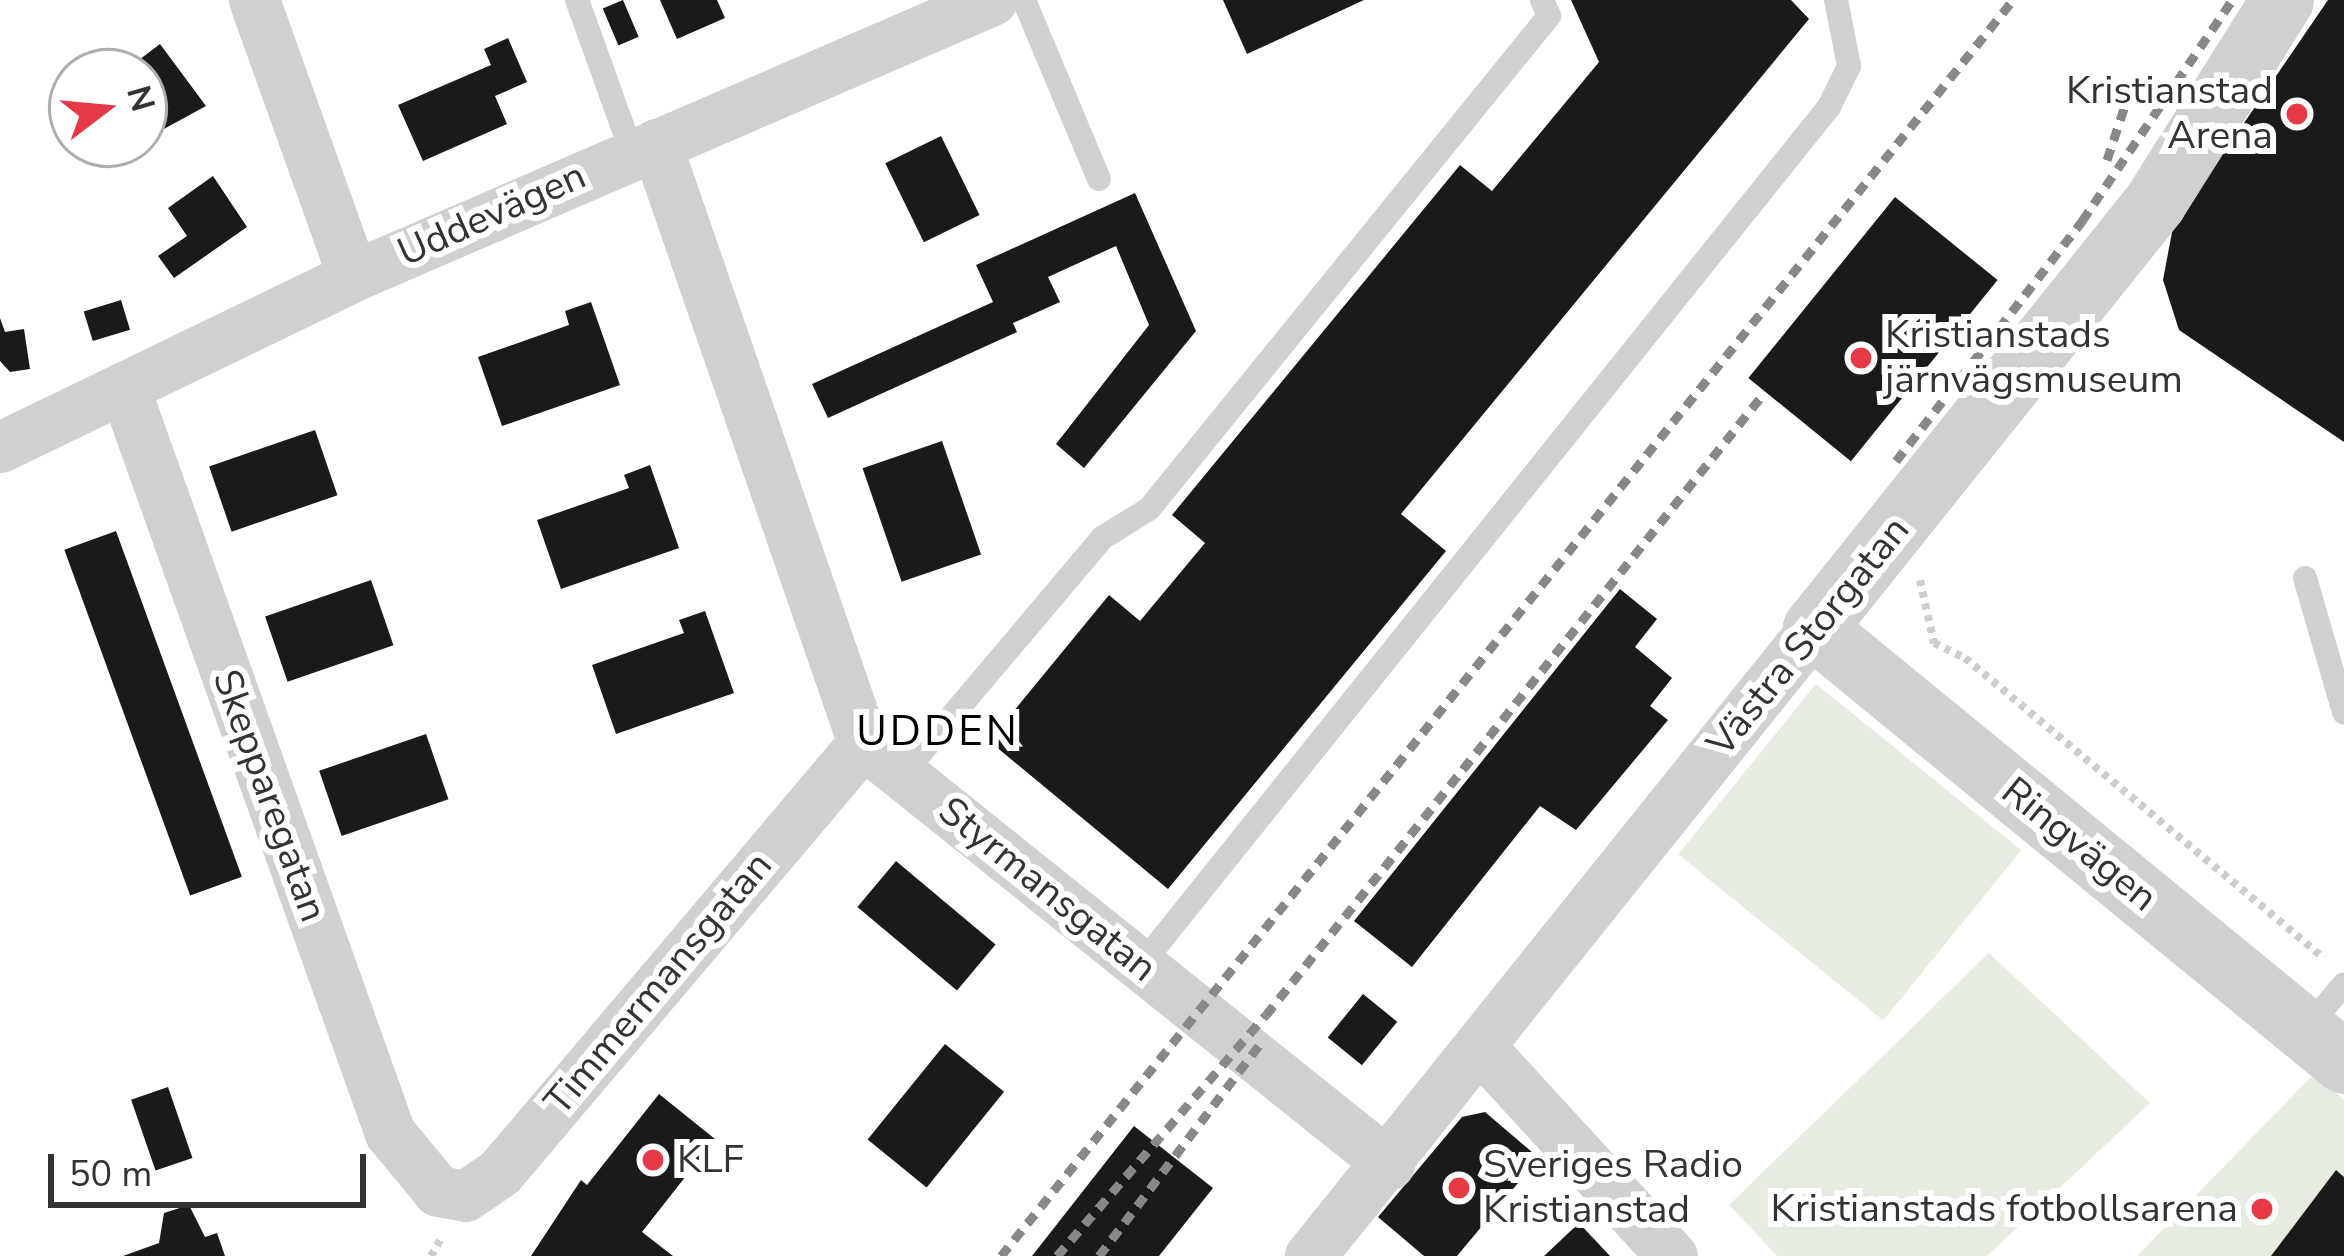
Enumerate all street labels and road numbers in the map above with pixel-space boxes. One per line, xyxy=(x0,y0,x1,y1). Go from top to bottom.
street label: Uddevägen xyxy=(391,153,593,277)
street label: Västra Storgatan xyxy=(1698,508,1920,766)
street label: Skepparegatan xyxy=(202,664,336,928)
street label: Ringvägen xyxy=(1992,768,2166,922)
street label: Styrmansgatan xyxy=(929,788,1165,992)
street label: Timmermansgatan xyxy=(535,843,783,1125)

